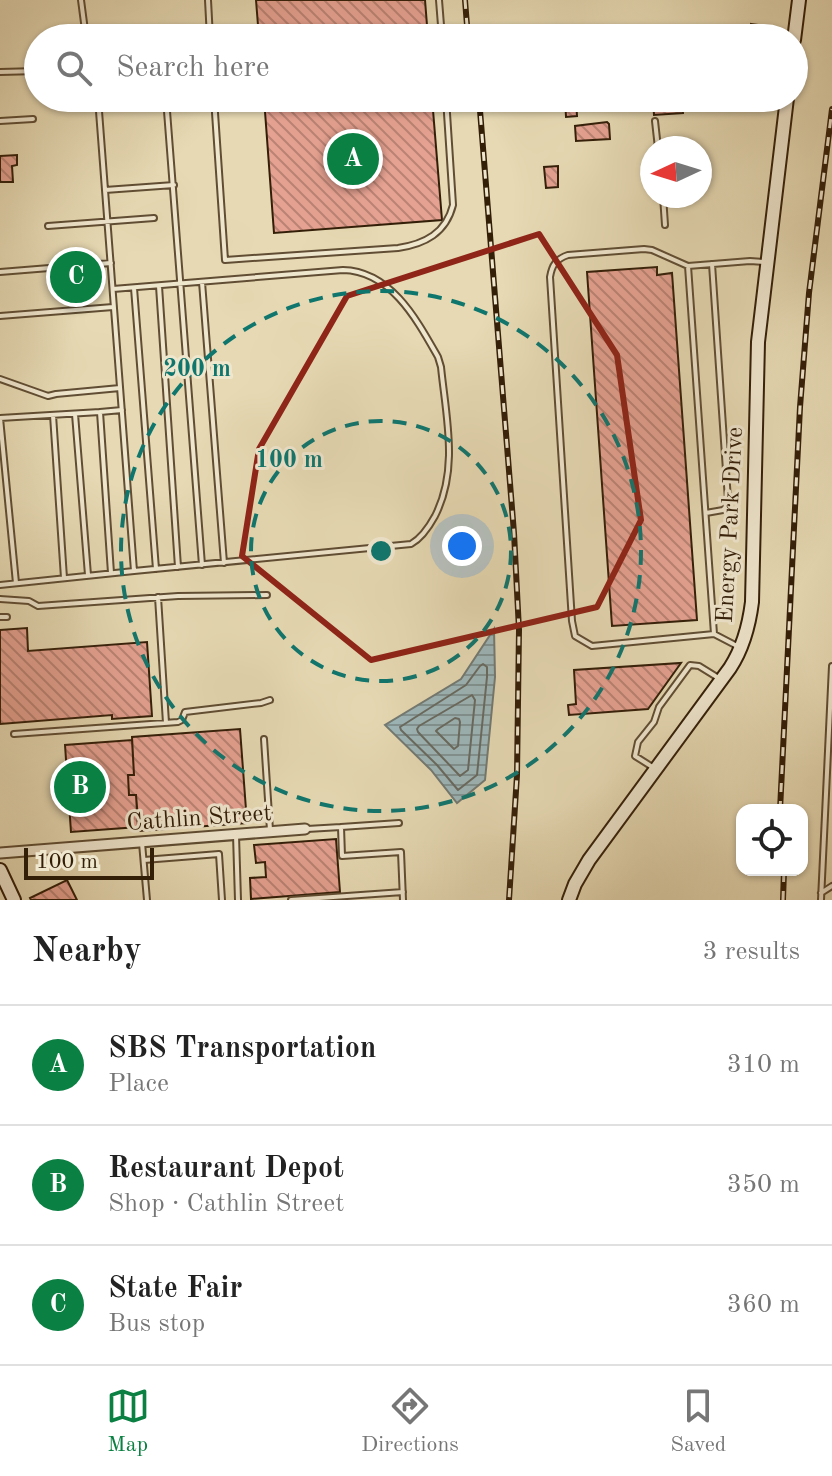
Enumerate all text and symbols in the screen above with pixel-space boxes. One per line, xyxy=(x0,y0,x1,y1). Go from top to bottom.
search box xyxy=(24,24,808,112)
icon: search xyxy=(52,46,96,90)
text: Search here xyxy=(116,53,270,83)
pin: A xyxy=(327,129,379,189)
north arrow xyxy=(640,136,712,208)
pin: C xyxy=(50,247,102,307)
text: 200 m xyxy=(163,358,231,382)
street label: Energy Park Drive xyxy=(714,426,748,624)
text: 100 m xyxy=(255,449,323,473)
your location xyxy=(442,526,482,566)
centre of rings xyxy=(367,537,395,565)
pin: B xyxy=(54,757,106,817)
street label: Cathlin Street xyxy=(126,802,273,836)
map controls xyxy=(736,804,808,876)
button: locate xyxy=(736,804,808,876)
scale bar xyxy=(24,844,154,880)
text: 100 m xyxy=(36,851,98,873)
text: Nearby xyxy=(32,935,142,969)
text: 3 results xyxy=(702,939,800,965)
text: SBS Transportation xyxy=(108,1034,376,1064)
text: A xyxy=(48,1052,68,1078)
text: 310 m xyxy=(727,1052,800,1078)
text: Place xyxy=(108,1071,169,1097)
text: Restaurant Depot xyxy=(108,1154,344,1184)
text: B xyxy=(49,1172,67,1198)
text: 350 m xyxy=(727,1172,800,1198)
text: Shop · Cathlin Street xyxy=(108,1191,344,1217)
text: State Fair xyxy=(108,1274,243,1304)
text: C xyxy=(49,1292,67,1318)
text: 360 m xyxy=(727,1292,800,1318)
text: Bus stop xyxy=(108,1311,205,1337)
tab: Map xyxy=(106,1384,150,1459)
tab: Directions xyxy=(361,1384,459,1459)
tab: Saved xyxy=(670,1384,726,1459)

